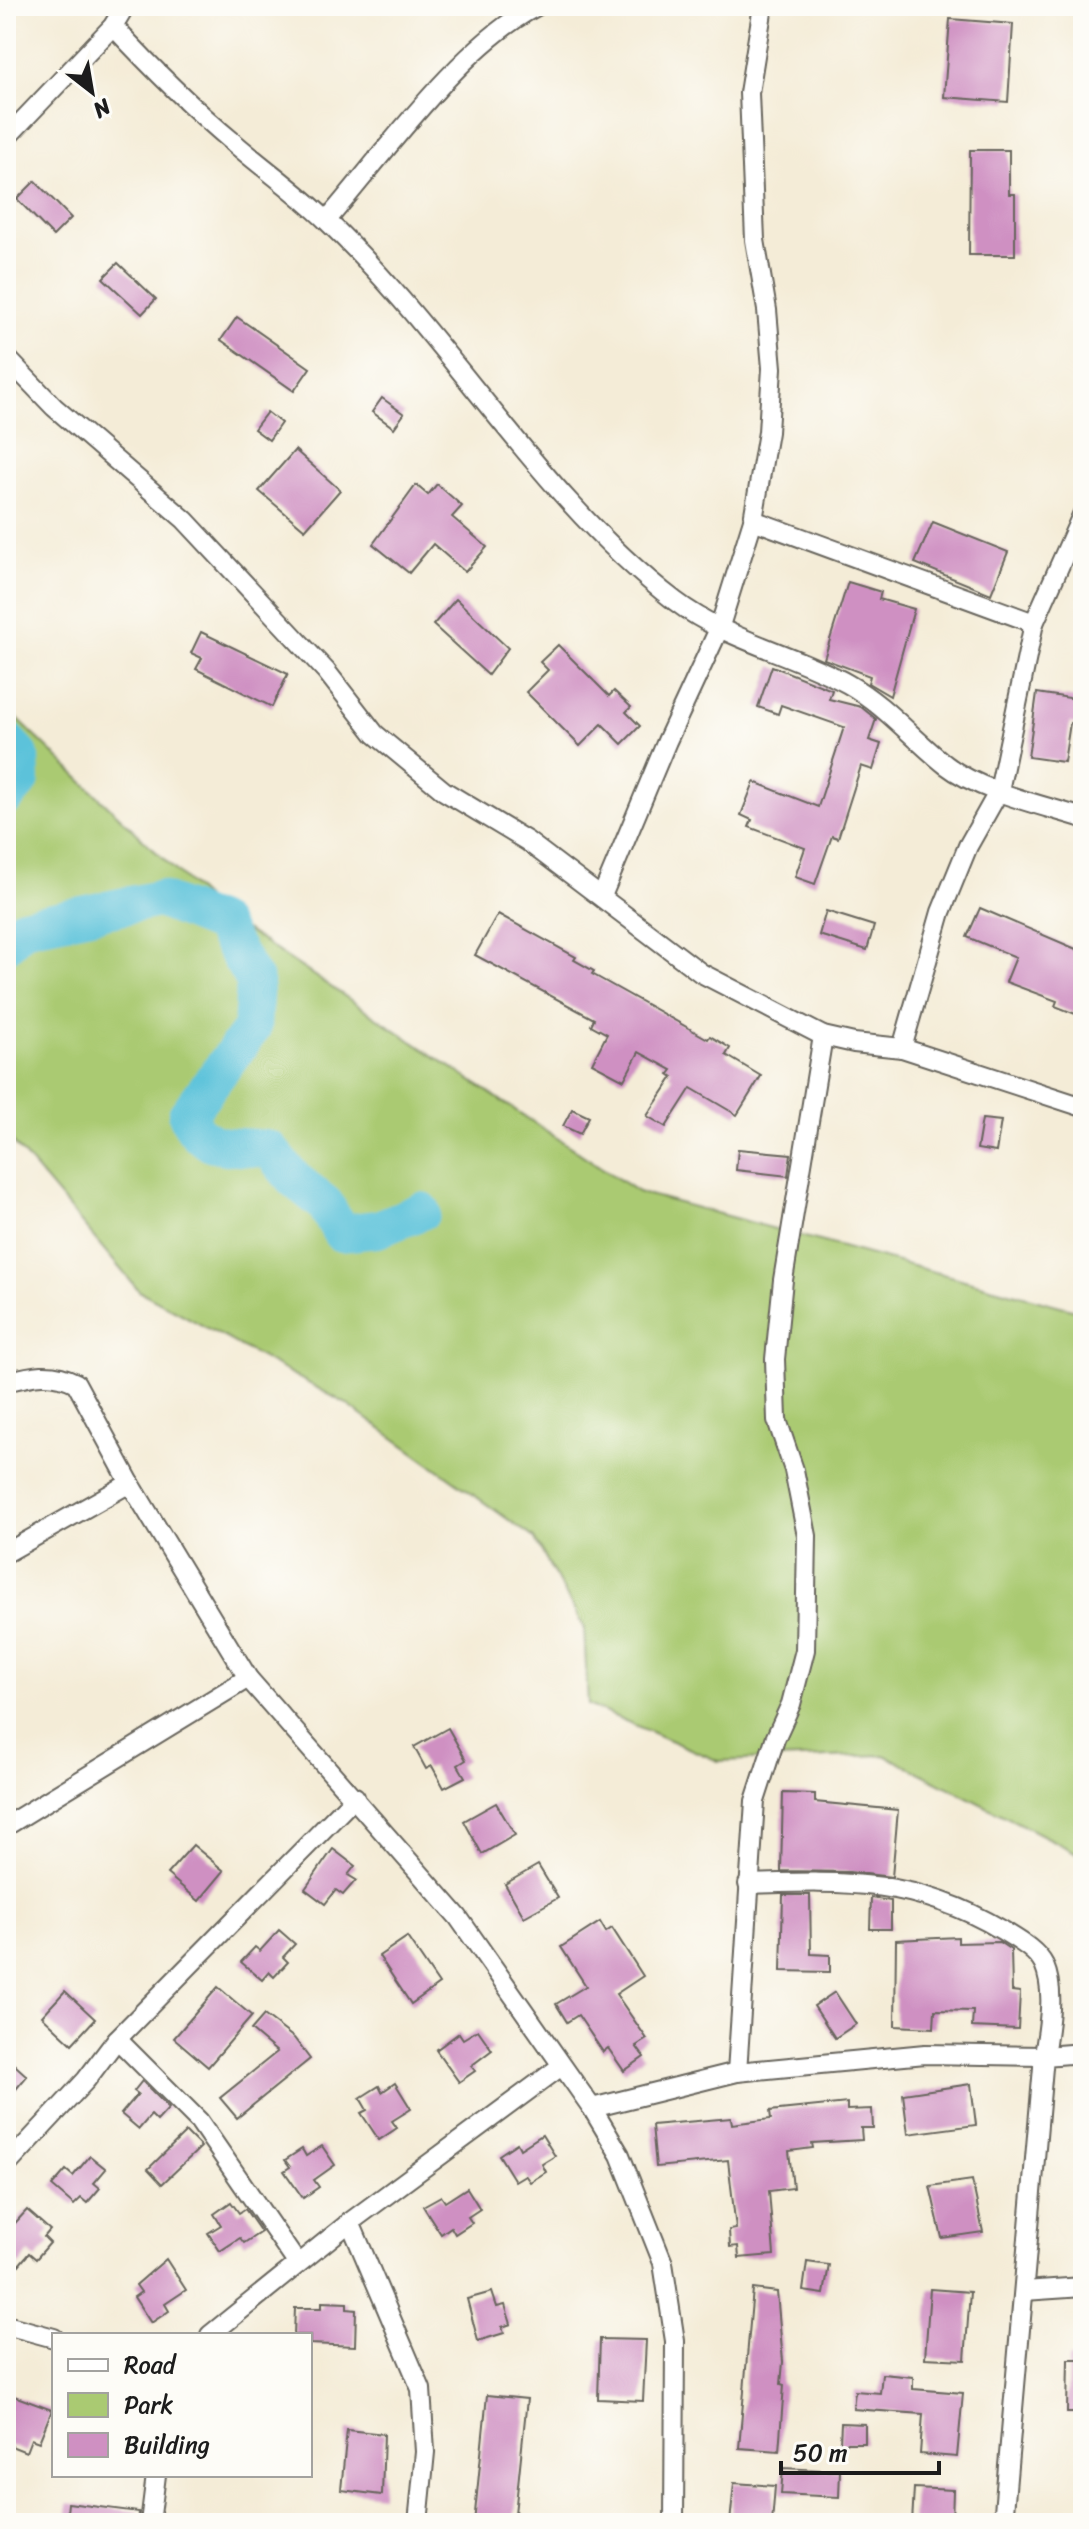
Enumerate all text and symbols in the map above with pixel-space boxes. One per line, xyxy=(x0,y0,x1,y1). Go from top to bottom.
north arrow xyxy=(52,52,132,132)
text: N xyxy=(85,88,119,130)
legend xyxy=(52,2333,312,2477)
text: Road xyxy=(124,2344,178,2386)
text: Park xyxy=(124,2384,173,2426)
text: Building xyxy=(124,2424,210,2466)
scale bar xyxy=(781,2425,939,2475)
text: 50 m xyxy=(793,2432,848,2474)

